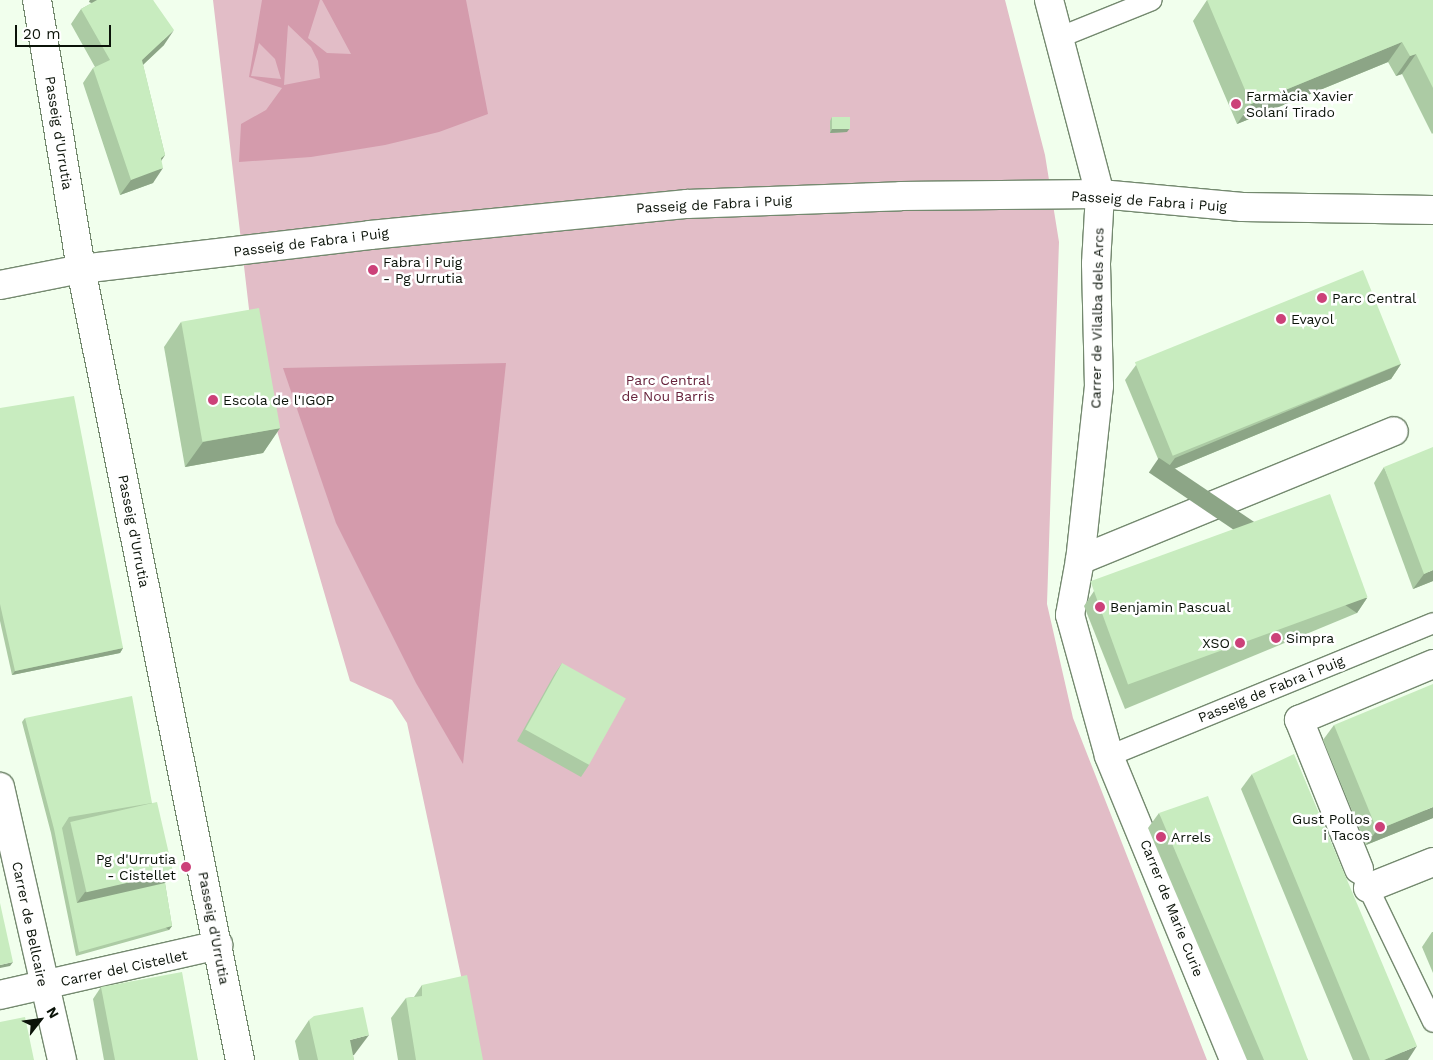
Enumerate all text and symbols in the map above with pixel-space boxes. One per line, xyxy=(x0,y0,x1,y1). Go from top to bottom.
scale bar xyxy=(18,15,114,47)
text: 20 m xyxy=(23,25,61,43)
street label: Passeig d'Urrutia xyxy=(42,75,76,191)
place label: Farmàcia Xavier Solaní Tirado xyxy=(1246,88,1354,120)
marker: Farmàcia Xavier Solaní Tirado xyxy=(1230,98,1242,110)
street label: Passeig de Fabra i Puig xyxy=(1070,187,1228,215)
street label: Passeig de Fabra i Puig xyxy=(635,192,793,216)
street label: Passeig de Fabra i Puig xyxy=(232,224,390,260)
street label: Carrer de Vilalba dels Arcs xyxy=(1087,226,1107,410)
place label: Fabra i Puig - Pg Urrutia xyxy=(383,254,463,286)
marker: Fabra i Puig - Pg Urrutia xyxy=(367,264,379,276)
place label: Parc Central xyxy=(1332,290,1416,306)
marker: Parc Central xyxy=(1316,292,1328,304)
place label: Evayol xyxy=(1291,311,1334,327)
marker: Evayol xyxy=(1275,313,1287,325)
park label: Parc Central de Nou Barris xyxy=(621,372,715,404)
place label: Escola de l'IGOP xyxy=(223,392,335,408)
marker: Escola de l'IGOP xyxy=(207,394,219,406)
street label: Passeig d'Urrutia xyxy=(115,473,153,589)
place label: Benjamin Pascual xyxy=(1110,599,1231,615)
marker: Benjamin Pascual xyxy=(1094,601,1106,613)
place label: Simpra xyxy=(1286,630,1334,646)
marker: Simpra xyxy=(1270,632,1282,644)
place label: XSO xyxy=(1202,635,1230,651)
marker: XSO xyxy=(1234,637,1246,649)
street label: Passeig de Fabra i Puig xyxy=(1195,652,1347,726)
place label: Gust Pollos i Tacos xyxy=(1292,811,1370,844)
marker: Gust Pollos i Tacos xyxy=(1374,821,1386,833)
place label: Arrels xyxy=(1171,829,1211,845)
marker: Arrels xyxy=(1155,831,1167,843)
street label: Carrer de Marie Curie xyxy=(1137,837,1207,979)
place label: Pg d'Urrutia - Cistellet xyxy=(96,851,176,884)
street label: Carrer de Bellcaire xyxy=(9,860,51,988)
marker: Pg d'Urrutia - Cistellet xyxy=(180,861,192,873)
street label: Passeig d'Urrutia xyxy=(195,870,233,986)
street label: Carrer del Cistellet xyxy=(59,946,189,990)
north arrow xyxy=(15,995,65,1045)
text: N xyxy=(43,1004,63,1021)

